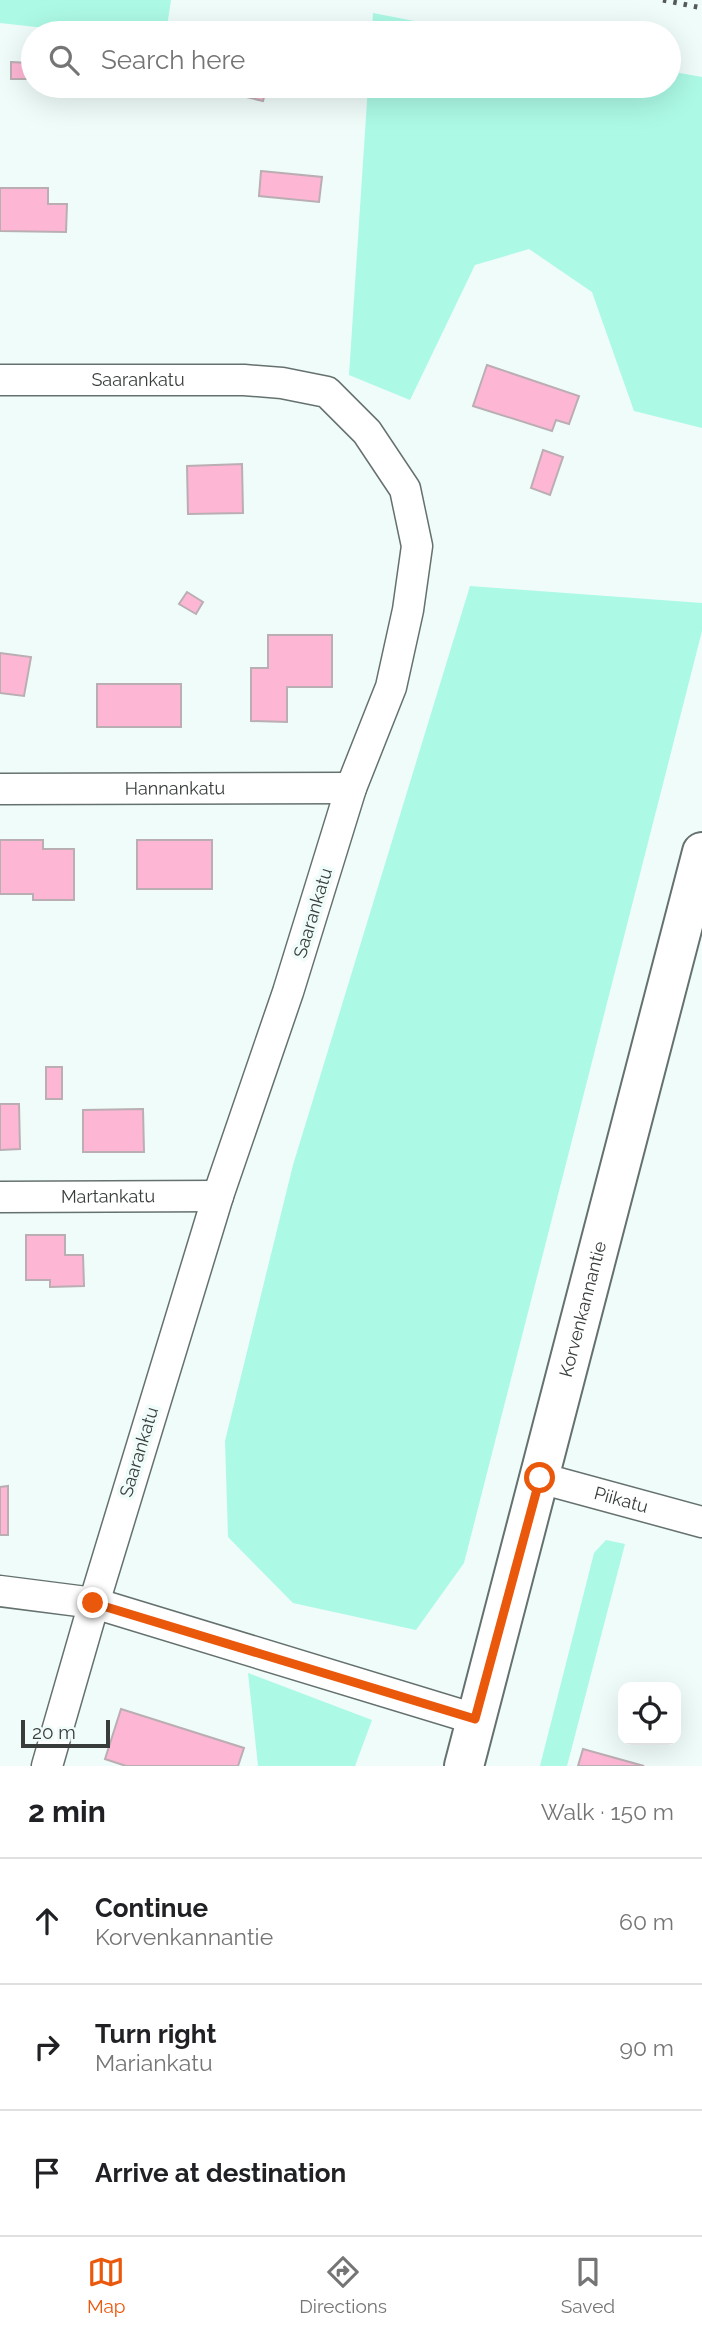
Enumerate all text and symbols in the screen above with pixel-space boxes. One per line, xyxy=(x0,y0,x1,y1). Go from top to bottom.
search box xyxy=(21,21,681,98)
icon: search xyxy=(45,41,83,79)
text: Search here xyxy=(101,45,245,75)
street label: Saarankatu xyxy=(91,369,185,390)
street label: Hannankatu xyxy=(125,777,225,799)
street label: Saarankatu xyxy=(289,865,336,960)
street label: Martankatu xyxy=(61,1185,155,1207)
street label: Korvenkannantie xyxy=(555,1239,610,1379)
street label: Saarankatu xyxy=(115,1404,162,1499)
route start xyxy=(524,1462,555,1493)
street label: Piikatu xyxy=(592,1482,651,1517)
route end xyxy=(77,1587,108,1618)
map controls xyxy=(618,1682,681,1745)
button: locate xyxy=(618,1682,681,1745)
scale bar xyxy=(21,1717,110,1749)
text: 20 m xyxy=(32,1721,76,1743)
text: 2 min xyxy=(28,1794,106,1829)
text: Walk · 150 m xyxy=(541,1798,674,1825)
text: Continue xyxy=(95,1893,208,1923)
icon: ahead xyxy=(28,1902,66,1940)
text: 60 m xyxy=(619,1908,674,1935)
text: Korvenkannantie xyxy=(95,1923,273,1950)
text: Turn right xyxy=(95,2019,216,2049)
icon: right xyxy=(28,2028,66,2066)
text: 90 m xyxy=(619,2034,674,2061)
text: Mariankatu xyxy=(95,2049,213,2076)
icon: arrive xyxy=(28,2154,66,2192)
text: Arrive at destination xyxy=(95,2158,346,2188)
tab: Map xyxy=(87,2253,126,2317)
tab: Directions xyxy=(299,2253,387,2317)
tab: Saved xyxy=(561,2253,615,2317)

